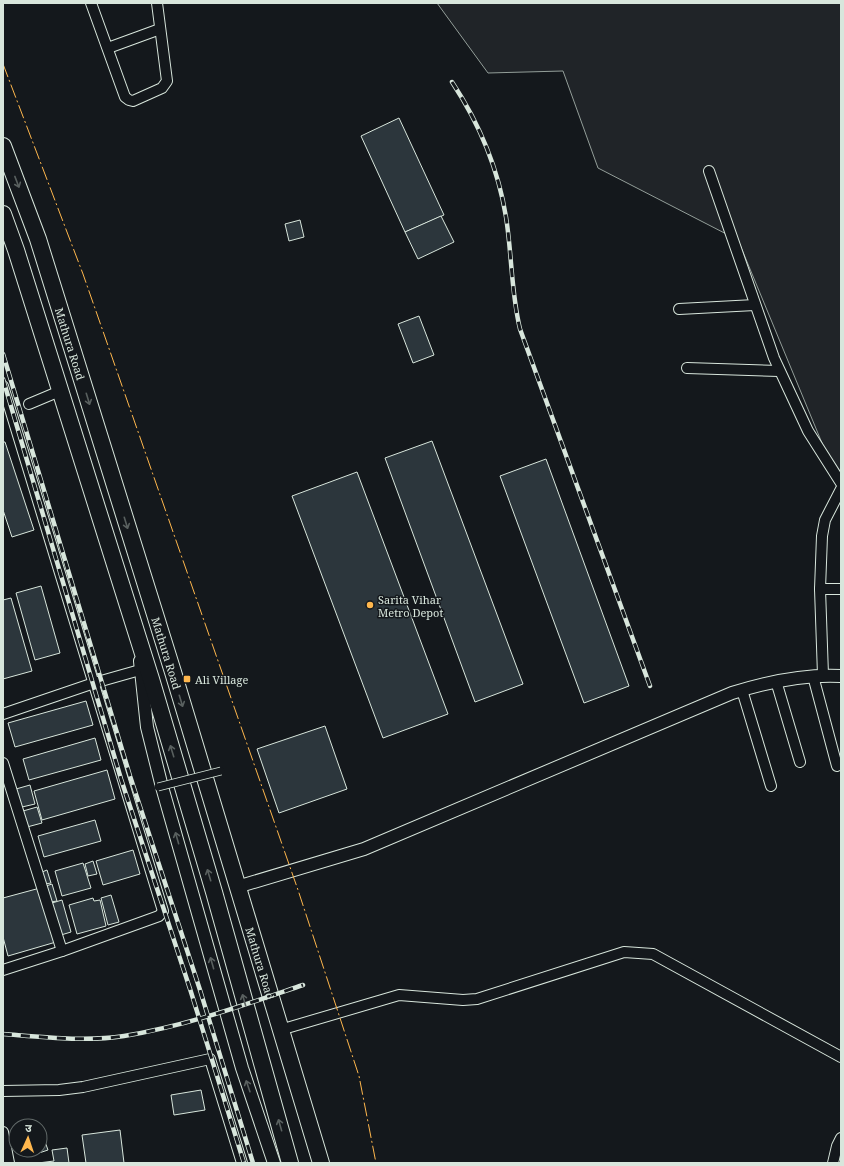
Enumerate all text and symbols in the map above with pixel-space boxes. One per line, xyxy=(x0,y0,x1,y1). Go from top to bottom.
one-way arrow xyxy=(13,176,21,188)
street label: Mathura Road xyxy=(52,306,89,382)
one-way arrow xyxy=(85,392,92,405)
one-way arrow xyxy=(123,516,131,528)
place label: Sarita Vihar Metro Depot xyxy=(378,592,443,620)
marker: Sarita Vihar Metro Depot xyxy=(365,600,375,610)
street label: Mathura Road xyxy=(149,615,185,691)
place label: Ali Village xyxy=(195,672,248,687)
marker: Ali Village xyxy=(182,674,192,684)
one-way arrow xyxy=(178,694,185,707)
one-way arrow xyxy=(168,744,175,757)
one-way arrow xyxy=(173,832,180,845)
one-way arrow xyxy=(205,869,212,882)
street label: Mathura Road xyxy=(243,925,279,1001)
one-way arrow xyxy=(208,957,215,970)
one-way arrow xyxy=(240,994,247,1007)
one-way arrow xyxy=(244,1081,252,1093)
north arrow xyxy=(8,1118,48,1158)
one-way arrow xyxy=(276,1119,283,1132)
text: उ xyxy=(25,1120,33,1135)

